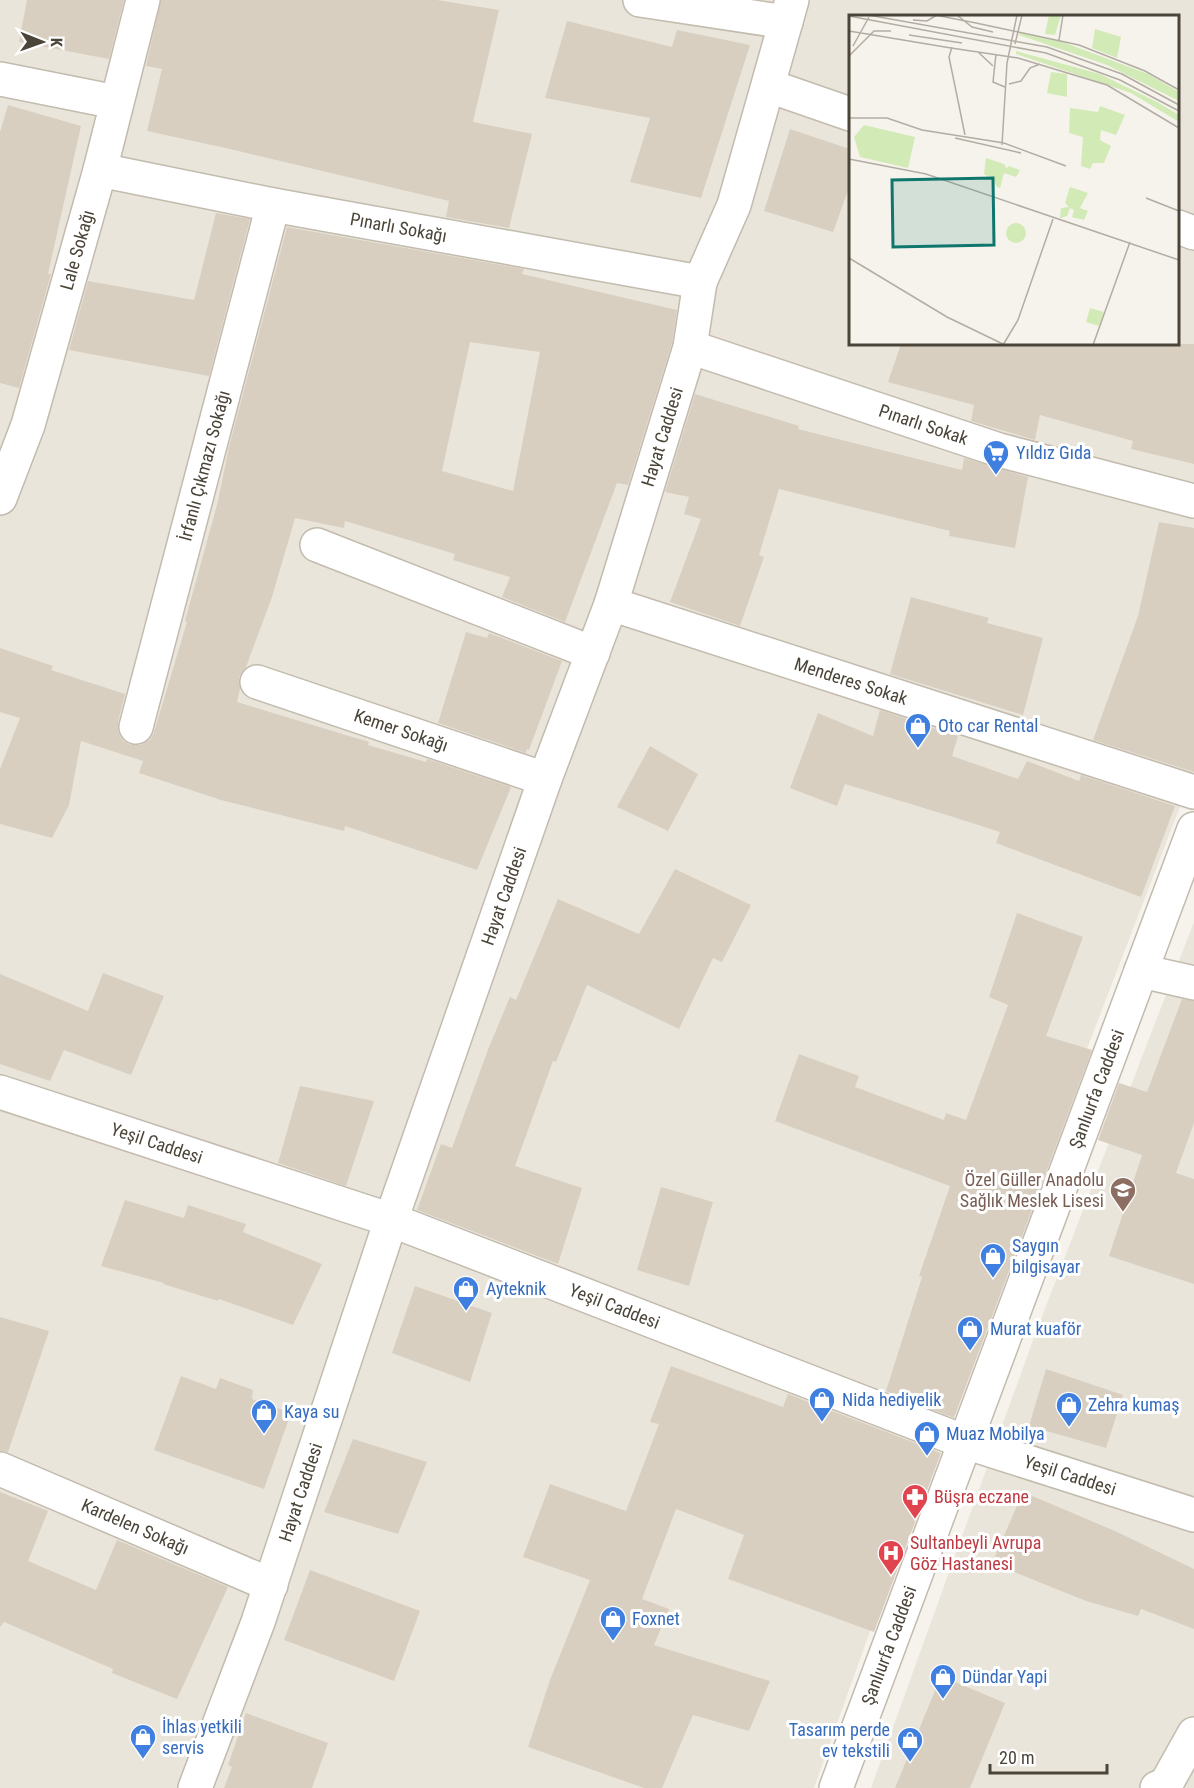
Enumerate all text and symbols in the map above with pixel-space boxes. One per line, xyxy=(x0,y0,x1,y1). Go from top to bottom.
north arrow xyxy=(12,12,72,72)
inset map xyxy=(849,15,1179,345)
text: K xyxy=(47,38,66,47)
street label: Lale Sokağı xyxy=(56,207,98,292)
street label: Pınarlı Sokağı xyxy=(349,208,449,246)
street label: Hayat Caddesi xyxy=(637,385,687,489)
street label: İrfanlı Çıkmazı Sokağı xyxy=(174,388,234,543)
street label: Pınarlı Sokak xyxy=(876,400,971,449)
supermarket icon: Yıldız Gıda xyxy=(981,438,1011,476)
place label: Yıldız Gıda xyxy=(1016,442,1091,463)
street label: Menderes Sokak xyxy=(792,653,910,709)
street label: Kemer Sokağı xyxy=(351,704,451,756)
shop icon: Oto car Rental xyxy=(903,711,933,749)
place label: Oto car Rental xyxy=(938,715,1038,736)
street label: Hayat Caddesi xyxy=(477,844,530,948)
street label: Şanlıurfa Caddesi xyxy=(1065,1027,1128,1151)
street label: Yeşil Caddesi xyxy=(108,1118,206,1168)
place label: Özel Güller Anadolu Sağlık Meslek Lisesi xyxy=(960,1169,1104,1211)
school or university icon: Özel Güller Anadolu Sağlık Meslek Lisesi xyxy=(1108,1175,1138,1213)
place label: Saygın bilgisayar xyxy=(1012,1235,1081,1277)
shop icon: Saygın bilgisayar xyxy=(978,1241,1008,1279)
shop icon: Ayteknik xyxy=(451,1274,481,1312)
place label: Ayteknik xyxy=(486,1278,546,1299)
street label: Yeşil Caddesi xyxy=(566,1279,663,1333)
shop icon: Murat kuaför xyxy=(955,1314,985,1352)
place label: Murat kuaför xyxy=(990,1318,1082,1339)
shop icon: Nida hediyelik xyxy=(807,1385,837,1423)
place label: Nida hediyelik xyxy=(842,1389,941,1410)
shop icon: Zehra kumaş xyxy=(1054,1390,1084,1428)
place label: Zehra kumaş xyxy=(1088,1394,1179,1415)
shop icon: Kaya su xyxy=(249,1397,279,1435)
place label: Kaya su xyxy=(284,1401,339,1422)
shop icon: Muaz Mobilya xyxy=(912,1419,942,1457)
place label: Muaz Mobilya xyxy=(946,1423,1045,1444)
street label: Hayat Caddesi xyxy=(274,1440,326,1544)
street label: Yeşil Caddesi xyxy=(1021,1450,1119,1499)
pharmacy icon: Büşra eczane xyxy=(900,1482,930,1520)
place label: Büşra eczane xyxy=(934,1486,1029,1507)
street label: Kardelen Sokağı xyxy=(78,1494,192,1559)
place label: Sultanbeyli Avrupa Göz Hastanesi xyxy=(910,1532,1041,1574)
hospital icon: Sultanbeyli Avrupa Göz Hastanesi xyxy=(876,1538,906,1576)
street label: Şanlıurfa Caddesi xyxy=(857,1583,920,1708)
shop icon: Foxnet xyxy=(598,1604,628,1642)
place label: Foxnet xyxy=(632,1608,680,1629)
shop icon: Dündar Yapi xyxy=(928,1662,958,1700)
place label: Dündar Yapi xyxy=(962,1666,1047,1687)
place label: İhlas yetkili servis xyxy=(162,1716,242,1758)
place label: Tasarım perde ev tekstili xyxy=(789,1719,890,1761)
shop icon: İhlas yetkili servis xyxy=(128,1722,158,1760)
shop icon: Tasarım perde ev tekstili xyxy=(895,1725,925,1763)
scale bar xyxy=(990,1737,1107,1775)
text: 20 m xyxy=(999,1747,1034,1768)

